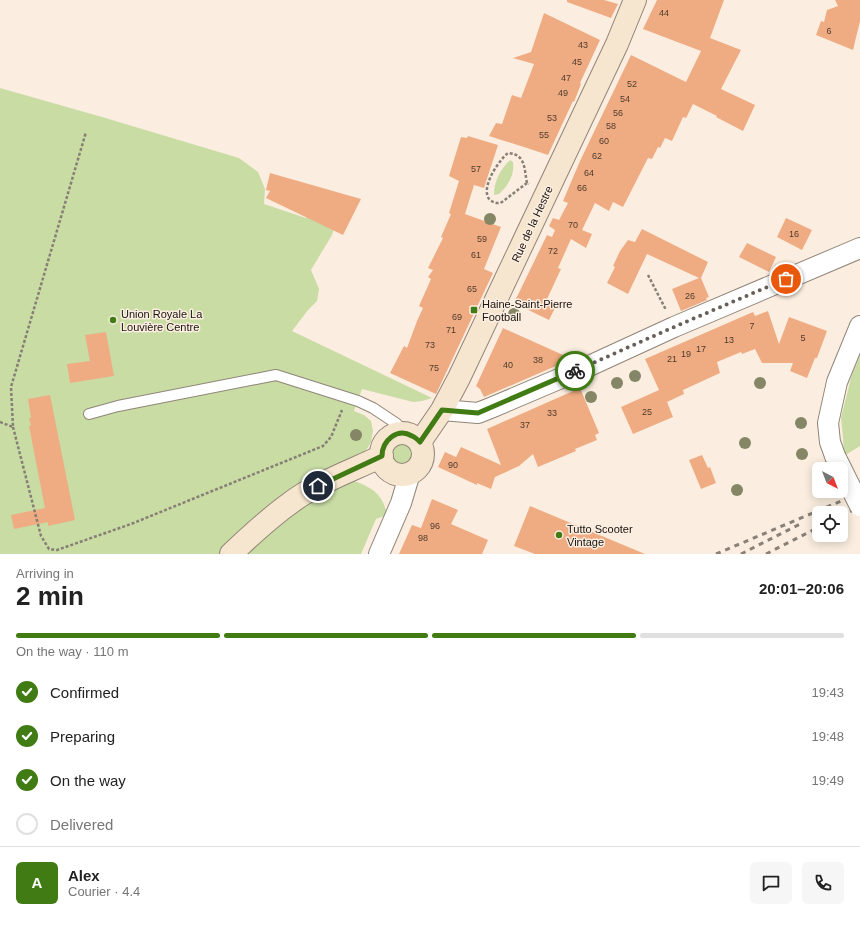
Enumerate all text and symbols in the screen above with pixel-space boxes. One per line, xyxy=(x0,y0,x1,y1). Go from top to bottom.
house number: 44 xyxy=(659,8,669,18)
house number: 6 xyxy=(826,26,832,36)
house number: 43 xyxy=(578,40,588,50)
house number: 45 xyxy=(572,57,582,67)
house number: 47 xyxy=(561,73,571,83)
house number: 52 xyxy=(627,79,637,89)
house number: 49 xyxy=(558,88,568,98)
house number: 54 xyxy=(620,94,630,104)
house number: 56 xyxy=(613,108,623,118)
house number: 53 xyxy=(547,113,557,123)
house number: 58 xyxy=(606,121,616,131)
house number: 55 xyxy=(539,130,549,140)
house number: 60 xyxy=(599,136,609,146)
house number: 62 xyxy=(592,151,602,161)
house number: 57 xyxy=(471,164,481,174)
house number: 64 xyxy=(584,168,594,178)
house number: 66 xyxy=(577,183,587,193)
street label: Rue de la Hestre xyxy=(509,184,555,264)
house number: 70 xyxy=(568,220,578,230)
house number: 16 xyxy=(789,229,799,239)
house number: 59 xyxy=(477,234,487,244)
house number: 72 xyxy=(548,246,558,256)
house number: 61 xyxy=(471,250,481,260)
pin xyxy=(769,262,803,296)
icon: bag xyxy=(775,268,797,290)
house number: 65 xyxy=(467,284,477,294)
house number: 26 xyxy=(685,291,695,301)
place label: Haine-Saint-Pierre Football xyxy=(482,298,572,323)
marker: Haine-Saint-Pierre Football xyxy=(469,305,479,315)
place label: Union Royale La Louvière Centre xyxy=(121,308,203,333)
house number: 69 xyxy=(452,312,462,322)
marker: Union Royale La Louvière Centre xyxy=(108,315,118,325)
house number: 7 xyxy=(749,321,755,331)
house number: 71 xyxy=(446,325,456,335)
house number: 5 xyxy=(800,333,806,343)
house number: 13 xyxy=(724,335,734,345)
house number: 73 xyxy=(425,340,435,350)
house number: 17 xyxy=(696,344,706,354)
house number: 19 xyxy=(681,349,691,359)
courier xyxy=(555,351,595,391)
house number: 21 xyxy=(667,354,677,364)
house number: 38 xyxy=(533,355,543,365)
house number: 40 xyxy=(503,360,513,370)
icon: bike xyxy=(564,360,586,382)
house number: 75 xyxy=(429,363,439,373)
house number: 25 xyxy=(642,407,652,417)
house number: 33 xyxy=(547,408,557,418)
house number: 37 xyxy=(520,420,530,430)
house number: 90 xyxy=(448,460,458,470)
north arrow xyxy=(812,462,848,498)
map controls xyxy=(812,462,848,542)
pin xyxy=(301,469,335,503)
icon: home xyxy=(307,475,329,497)
button: locate xyxy=(812,506,848,542)
house number: 96 xyxy=(430,521,440,531)
place label: Tutto Scooter Vintage xyxy=(567,523,633,548)
marker: Tutto Scooter Vintage xyxy=(554,530,564,540)
house number: 98 xyxy=(418,533,428,543)
text: Arriving in xyxy=(16,566,74,581)
text: 20:01–20:06 xyxy=(759,580,844,597)
text: 2 min xyxy=(16,581,84,611)
text: On the way · 110 m xyxy=(16,644,128,659)
icon: check xyxy=(16,681,38,703)
text: Confirmed xyxy=(50,684,119,701)
text: 19:43 xyxy=(811,685,844,700)
icon: check xyxy=(16,725,38,747)
text: Preparing xyxy=(50,728,115,745)
text: 19:48 xyxy=(811,729,844,744)
icon: check xyxy=(16,769,38,791)
text: On the way xyxy=(50,772,126,789)
text: 19:49 xyxy=(811,773,844,788)
text: Delivered xyxy=(50,816,113,833)
button: chat xyxy=(750,862,792,904)
button: phone xyxy=(802,862,844,904)
text: Alex xyxy=(68,867,100,884)
text: A xyxy=(32,874,42,891)
text: Courier · 4.4 xyxy=(68,884,140,899)

